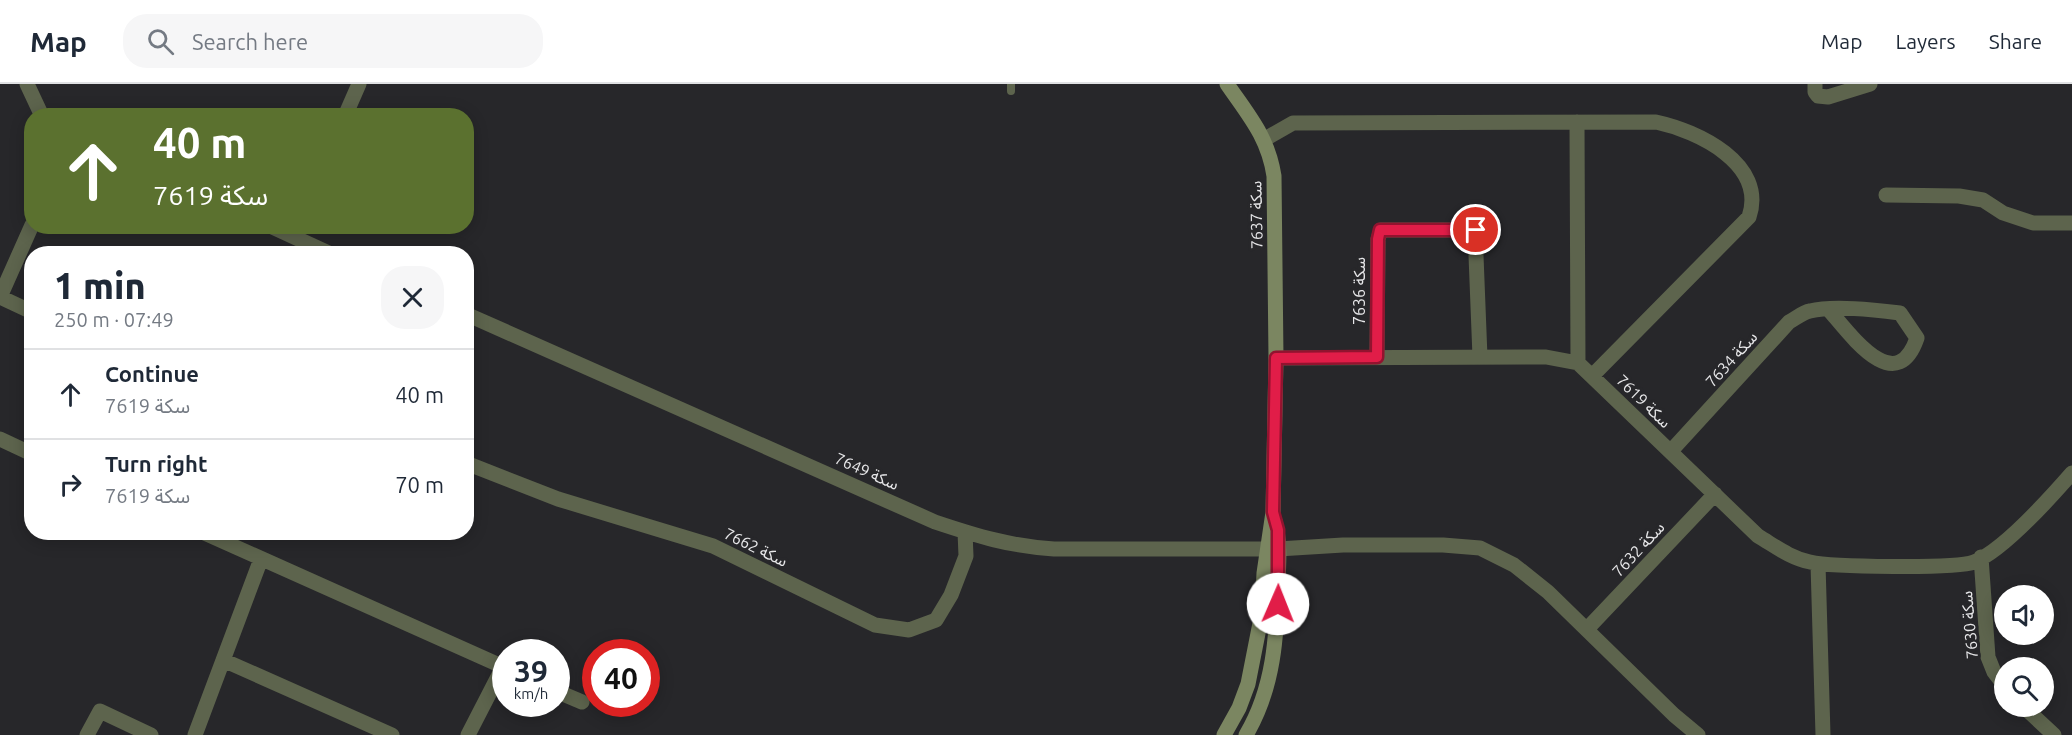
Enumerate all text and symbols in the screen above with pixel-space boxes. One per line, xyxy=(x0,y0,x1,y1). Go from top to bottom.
search box xyxy=(123,14,543,68)
icon: search xyxy=(144,25,177,58)
text: Map xyxy=(30,26,87,57)
text: Search here xyxy=(192,29,308,54)
text: Map xyxy=(1821,29,1862,53)
text: Layers xyxy=(1895,29,1956,53)
text: Share xyxy=(1989,29,2042,53)
text: 40 m xyxy=(153,119,247,166)
icon: ahead xyxy=(54,132,132,210)
text: سكة 7619 xyxy=(153,180,268,210)
street label: سكة 7637 xyxy=(1246,181,1266,249)
pin xyxy=(1450,204,1501,255)
icon: arrive xyxy=(1459,213,1492,246)
street label: سكة 7636 xyxy=(1350,257,1368,325)
text: 1 min xyxy=(54,265,146,306)
button: close xyxy=(381,266,444,329)
text: 250 m · 07:49 xyxy=(54,308,174,331)
street label: سكة 7634 xyxy=(1701,328,1761,390)
text: Continue xyxy=(105,361,199,386)
street label: سكة 7619 xyxy=(1613,371,1675,431)
icon: ahead xyxy=(54,378,87,411)
text: 40 m xyxy=(395,382,444,407)
text: سكة 7619 xyxy=(105,394,190,417)
street label: سكة 7649 xyxy=(832,449,902,493)
text: Turn right xyxy=(105,451,207,476)
icon: right xyxy=(54,468,87,501)
text: 70 m xyxy=(395,472,444,497)
text: سكة 7619 xyxy=(105,484,190,507)
street label: سكة 7632 xyxy=(1608,518,1668,580)
street label: سكة 7662 xyxy=(721,524,791,570)
position arrow xyxy=(1246,572,1310,636)
map controls xyxy=(1994,585,2054,717)
button: sound xyxy=(1994,585,2054,645)
street label: سكة 7630 xyxy=(1957,590,1981,660)
speed limit sign: 40 xyxy=(582,639,660,717)
text: 39 xyxy=(514,654,548,688)
button: search xyxy=(1994,657,2054,717)
text: km/h xyxy=(514,685,548,702)

